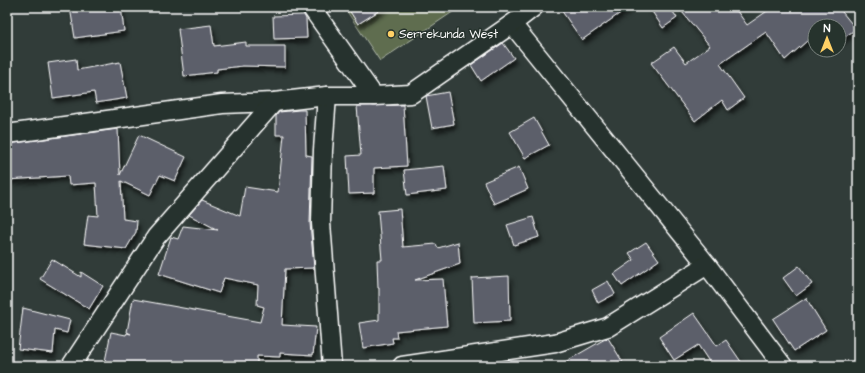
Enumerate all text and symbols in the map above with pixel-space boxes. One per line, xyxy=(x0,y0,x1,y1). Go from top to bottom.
north arrow xyxy=(807,18,847,58)
text: N xyxy=(824,21,831,36)
place label: Serrekunda West xyxy=(399,26,498,43)
marker: Serrekunda West xyxy=(386,29,396,39)

